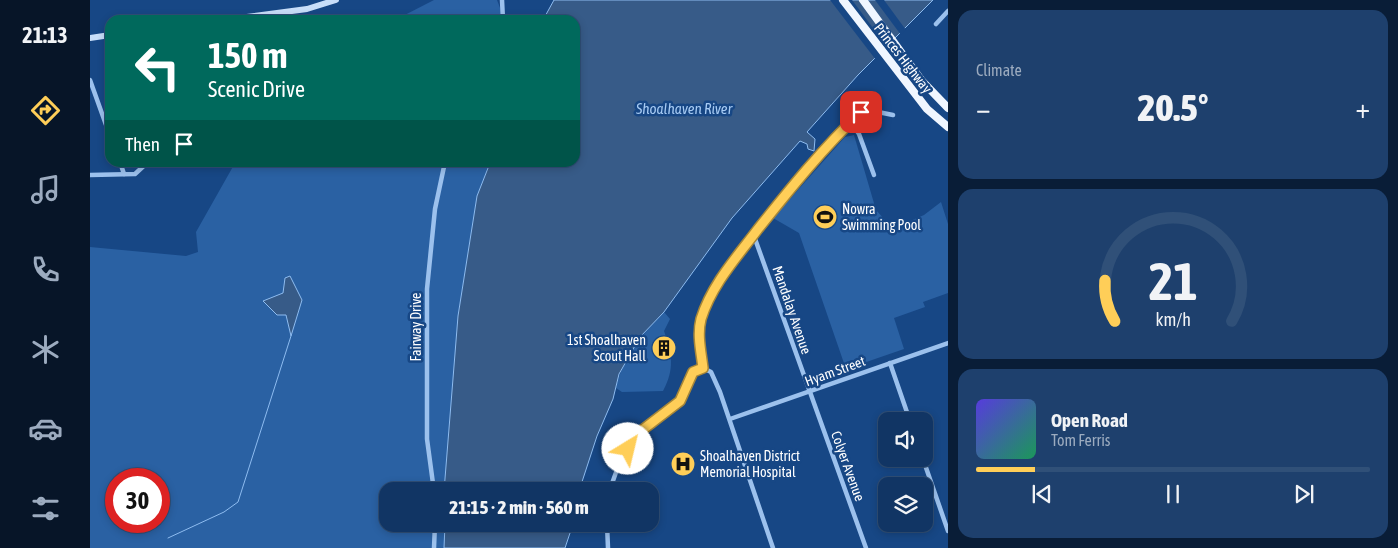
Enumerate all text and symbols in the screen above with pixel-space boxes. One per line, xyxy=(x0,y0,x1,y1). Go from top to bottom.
street label: Princes Highway xyxy=(871,20,935,96)
text: 21:13 xyxy=(22,22,68,48)
icon: left xyxy=(125,35,190,100)
text: 150 m xyxy=(208,35,287,75)
text: Climate xyxy=(976,61,1022,79)
text: Scenic Drive xyxy=(208,76,305,102)
text: 20.5° xyxy=(1138,86,1208,129)
pin xyxy=(840,91,882,133)
text: − xyxy=(976,92,991,124)
text: + xyxy=(1355,92,1370,124)
icon: directions xyxy=(28,93,63,128)
icon: arrive xyxy=(847,98,875,126)
water label: Shoalhaven River xyxy=(635,100,733,117)
icon: arrive xyxy=(170,130,198,158)
text: Then xyxy=(125,133,160,155)
icon: music xyxy=(28,172,63,207)
place label: Nowra Swimming Pool xyxy=(842,201,921,233)
sports icon: Nowra Swimming Pool xyxy=(812,204,838,230)
text: 21 xyxy=(1149,251,1197,311)
icon: phone xyxy=(28,252,63,287)
street label: Mandalay Avenue xyxy=(769,264,815,356)
street label: Fairway Drive xyxy=(408,293,424,361)
text: km/h xyxy=(1155,309,1191,330)
icon: climate xyxy=(28,332,63,367)
place label: 1st Shoalhaven Scout Hall xyxy=(567,332,646,364)
building icon: 1st Shoalhaven Scout Hall xyxy=(651,335,677,361)
street label: Hyam Street xyxy=(803,353,867,389)
text: Open Road xyxy=(1051,409,1128,431)
icon: car xyxy=(28,411,63,446)
map controls xyxy=(878,412,933,532)
button: sound xyxy=(878,412,933,467)
position arrow xyxy=(601,422,653,474)
street label: Colyer Avenue xyxy=(828,429,868,503)
text: Tom Ferris xyxy=(1051,431,1110,449)
place label: Shoalhaven District Memorial Hospital xyxy=(700,448,800,480)
hospital icon: Shoalhaven District Memorial Hospital xyxy=(670,451,696,477)
speed limit sign: 30 xyxy=(105,468,170,533)
button: layers xyxy=(878,477,933,532)
icon: previous xyxy=(1028,480,1056,508)
icon: pause xyxy=(1159,480,1187,508)
icon: next xyxy=(1290,480,1318,508)
icon: filters xyxy=(28,491,63,526)
text: 21:15 · 2 min · 560 m xyxy=(449,496,589,518)

